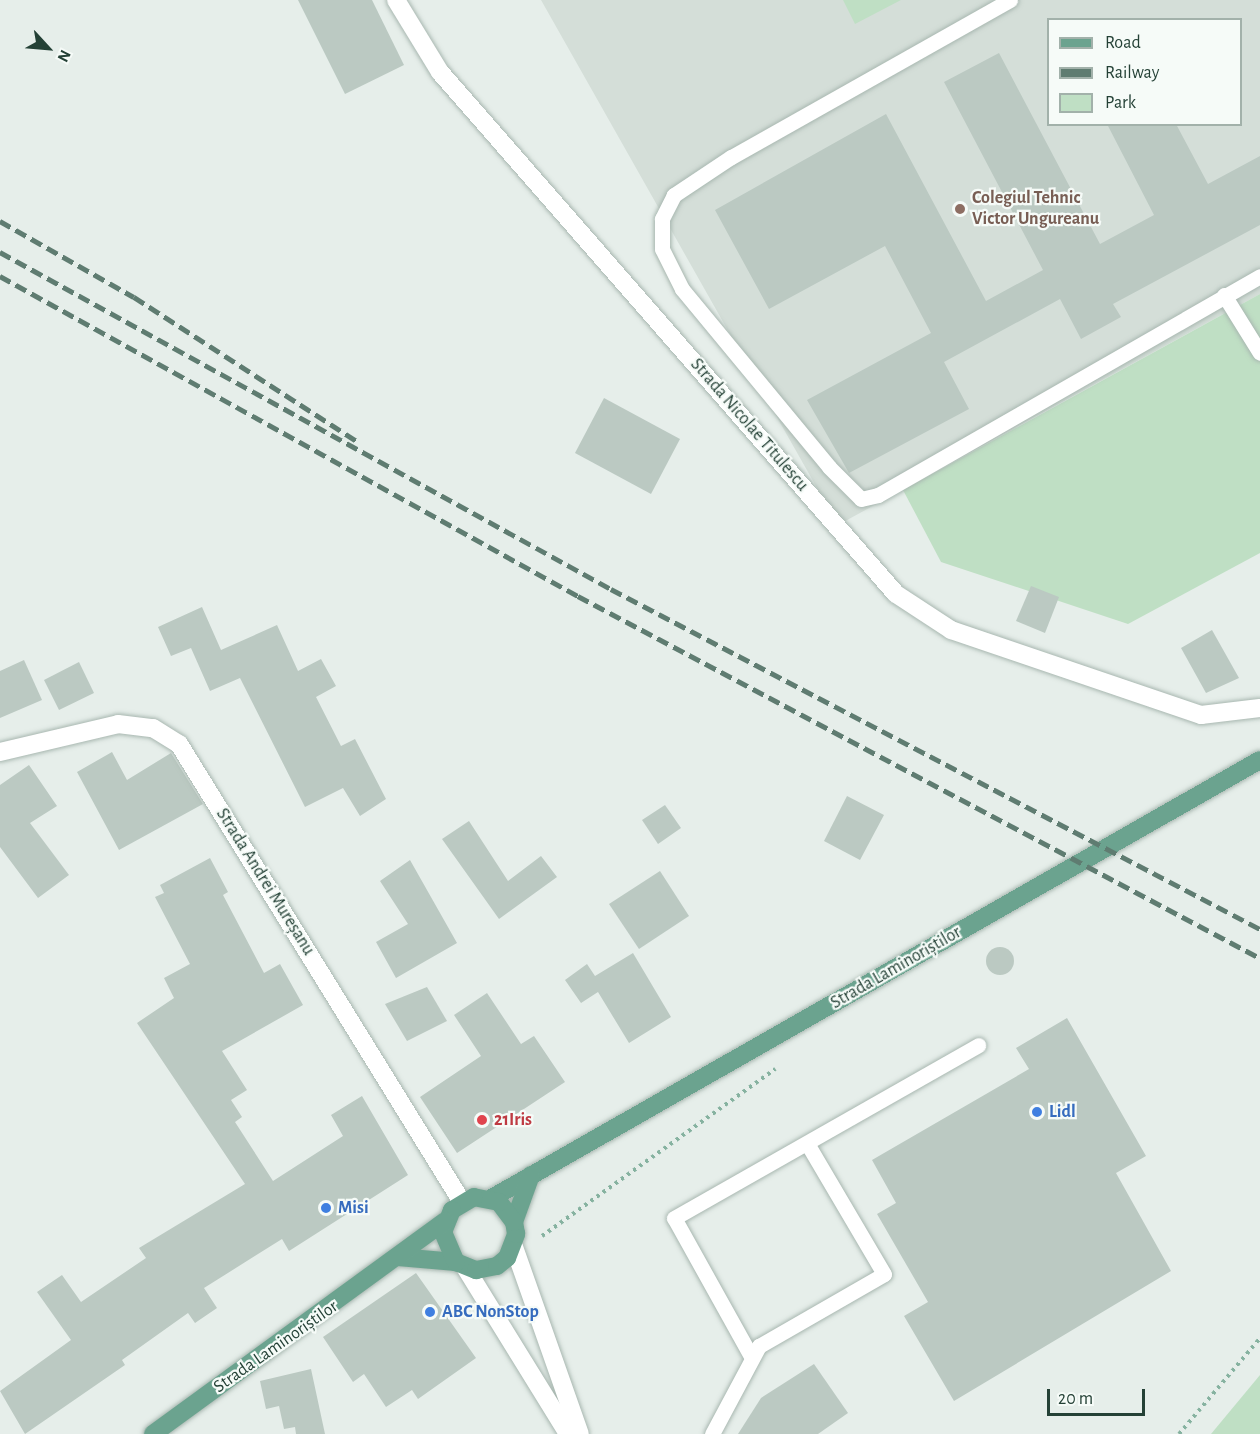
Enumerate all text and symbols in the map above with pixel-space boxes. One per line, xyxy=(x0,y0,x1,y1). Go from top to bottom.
north arrow xyxy=(18,18,78,78)
legend xyxy=(1047,18,1242,126)
text: Road xyxy=(1105,34,1141,52)
text: N xyxy=(55,47,74,64)
text: Railway xyxy=(1105,64,1159,82)
text: Park xyxy=(1105,94,1136,112)
place label: Colegiul Tehnic Victor Ungureanu xyxy=(972,188,1099,230)
marker: Colegiul Tehnic Victor Ungureanu xyxy=(953,202,967,216)
street label: Strada Nicolae Titulescu xyxy=(685,354,813,496)
street label: Strada Andrei Mureșanu xyxy=(211,805,319,959)
street label: Strada Laminoriștilor xyxy=(827,922,965,1014)
place label: Lidl xyxy=(1049,1101,1076,1123)
marker: Lidl xyxy=(1030,1105,1044,1119)
place label: 21Iris xyxy=(494,1109,532,1131)
marker: 21Iris xyxy=(475,1113,489,1127)
place label: Misi xyxy=(338,1197,369,1219)
marker: Misi xyxy=(319,1201,333,1215)
street label: Strada Laminoriștilor xyxy=(210,1296,342,1398)
place label: ABC NonStop xyxy=(442,1301,539,1323)
marker: ABC NonStop xyxy=(423,1305,437,1319)
scale bar xyxy=(1050,1377,1148,1415)
text: 20 m xyxy=(1058,1390,1093,1408)

